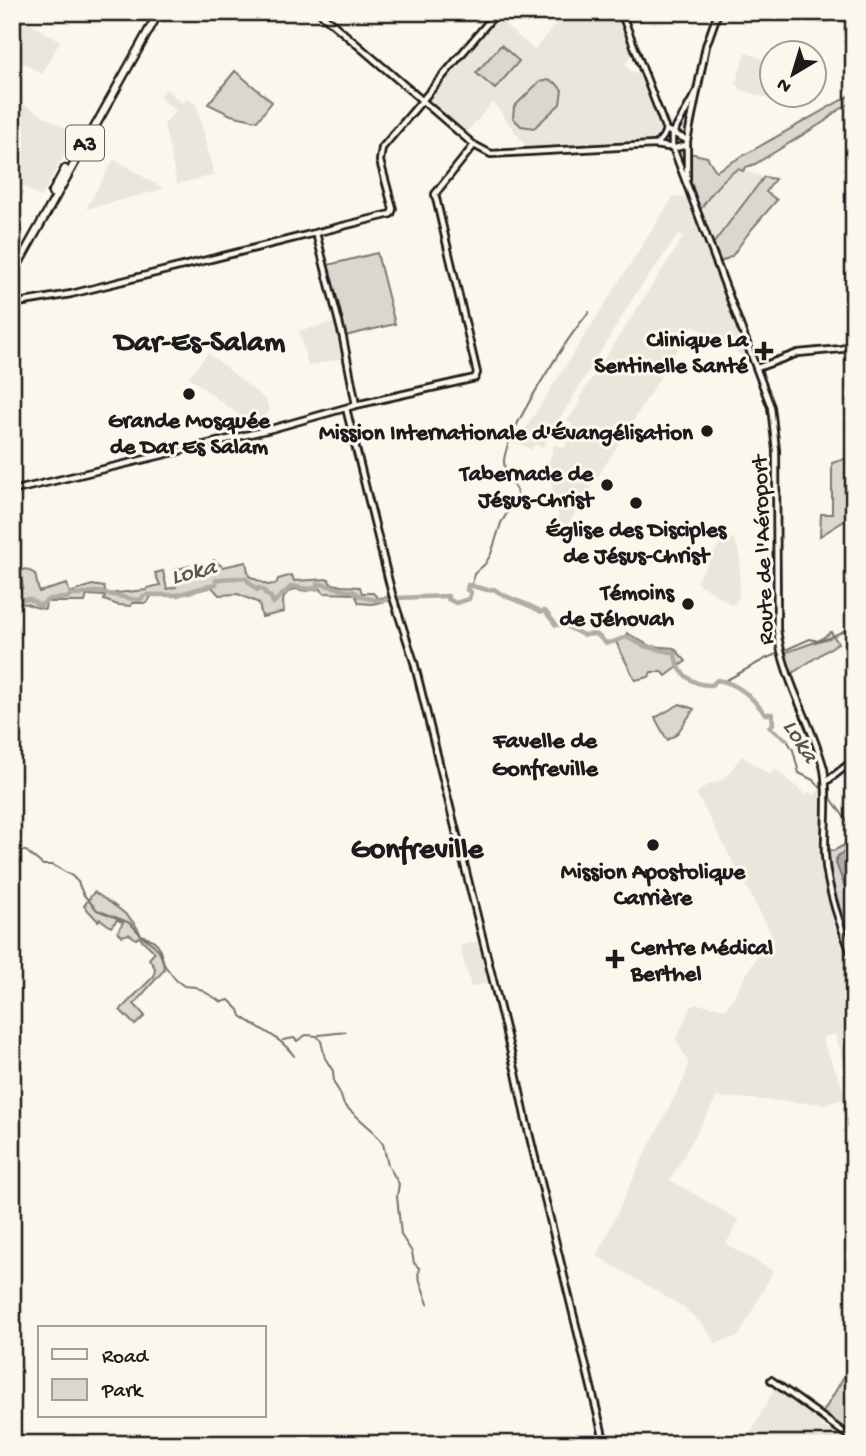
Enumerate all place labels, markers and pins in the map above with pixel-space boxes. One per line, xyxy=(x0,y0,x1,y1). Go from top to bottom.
place label: Clinique La Sentinelle Santé xyxy=(594,328,749,381)
marker: Clinique La Sentinelle Santé xyxy=(754,341,774,361)
marker: Grande Mosquée de Dar Es Salam xyxy=(181,386,197,402)
place label: Grande Mosquée de Dar Es Salam xyxy=(108,409,271,462)
place label: Mission Internationale d'Évangélisation xyxy=(319,421,694,448)
marker: Mission Internationale d'Évangélisation xyxy=(699,423,715,439)
place label: Tabernacle de Jésus-Christ xyxy=(458,462,596,515)
marker: Tabernacle de Jésus-Christ xyxy=(599,477,615,493)
marker: Église des Disciples de Jésus-Christ xyxy=(628,495,644,511)
place label: Église des Disciples de Jésus-Christ xyxy=(546,518,728,571)
place label: Témoins de Jéhovah xyxy=(560,581,676,634)
marker: Témoins de Jéhovah xyxy=(680,596,696,612)
marker: Mission Apostolique Carrière xyxy=(645,837,661,853)
place label: Mission Apostolique Carrière xyxy=(561,860,746,913)
place label: Centre Médical Berthel xyxy=(630,936,773,989)
marker: Centre Médical Berthel xyxy=(605,949,625,969)

